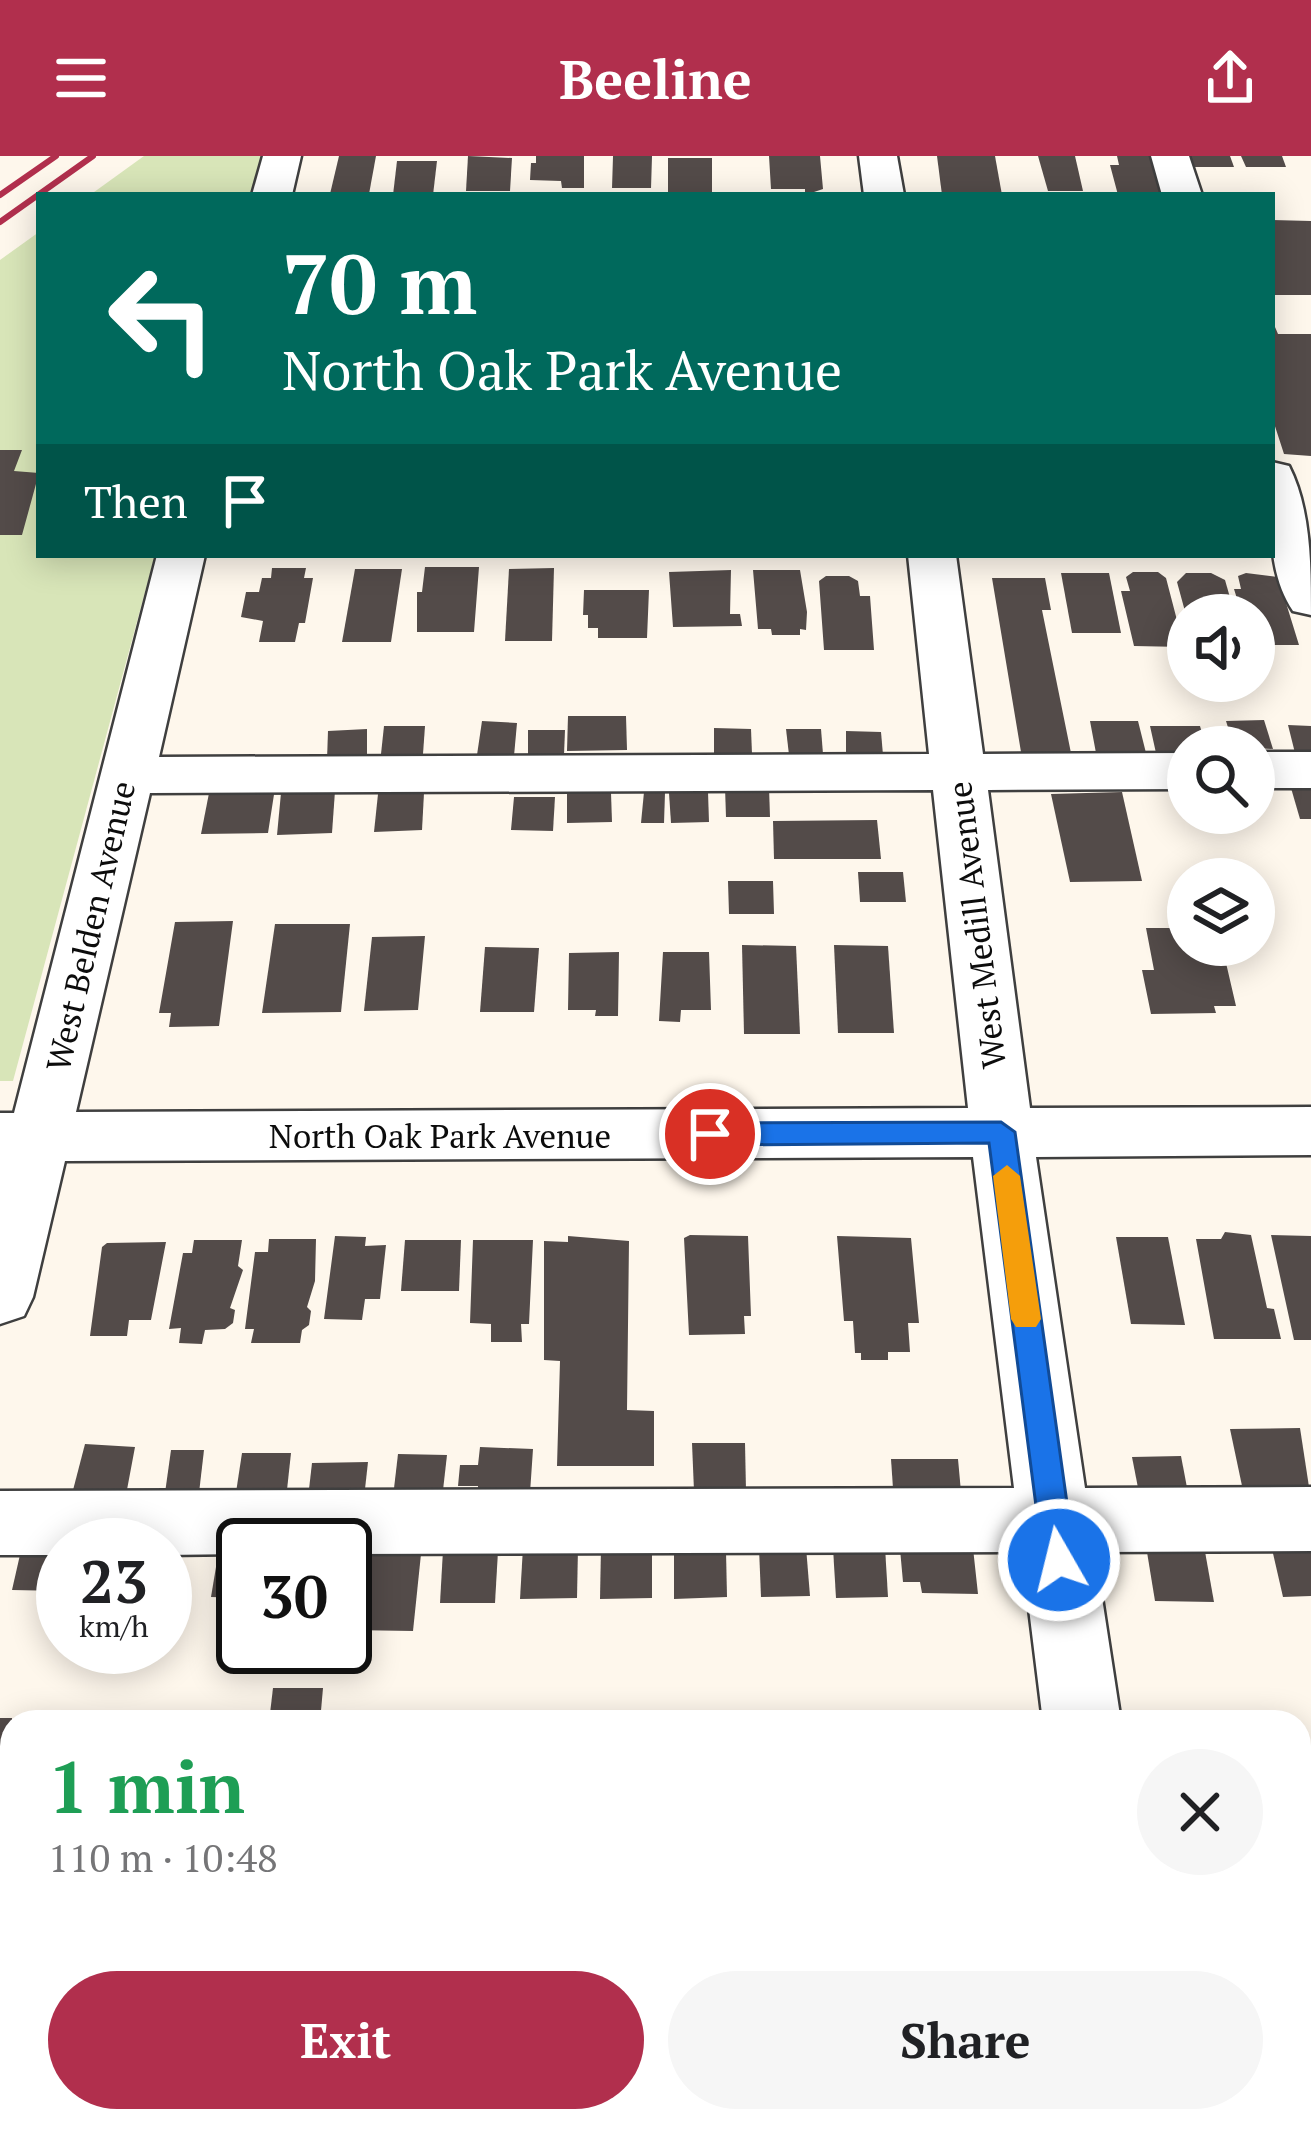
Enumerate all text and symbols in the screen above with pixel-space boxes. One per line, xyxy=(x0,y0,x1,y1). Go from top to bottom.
text: Beeline xyxy=(559,43,752,114)
icon: menu xyxy=(48,45,114,111)
icon: share xyxy=(1197,45,1263,111)
text: 70 m xyxy=(282,227,477,338)
icon: left xyxy=(84,240,240,396)
text: North Oak Park Avenue xyxy=(282,334,842,405)
icon: arrive xyxy=(212,468,278,534)
text: Then xyxy=(84,471,188,531)
map controls xyxy=(1167,594,1275,966)
button: sound xyxy=(1167,594,1275,702)
button: search xyxy=(1167,726,1275,834)
street label: West Belden Avenue xyxy=(36,777,144,1075)
street label: West Medill Avenue xyxy=(937,779,1015,1071)
button: layers xyxy=(1167,858,1275,966)
pin xyxy=(659,1083,761,1185)
icon: arrive xyxy=(677,1101,743,1167)
street label: North Oak Park Avenue xyxy=(269,1114,611,1157)
position arrow xyxy=(996,1497,1122,1623)
speed limit sign: 30 xyxy=(216,1518,372,1674)
text: 23 xyxy=(80,1541,148,1620)
text: km/h xyxy=(79,1606,149,1646)
text: 1 min xyxy=(48,1738,245,1834)
button: close xyxy=(1137,1749,1263,1875)
text: 110 m · 10:48 xyxy=(48,1831,278,1883)
button: Exit xyxy=(48,1971,644,2109)
button: Share xyxy=(668,1971,1263,2109)

